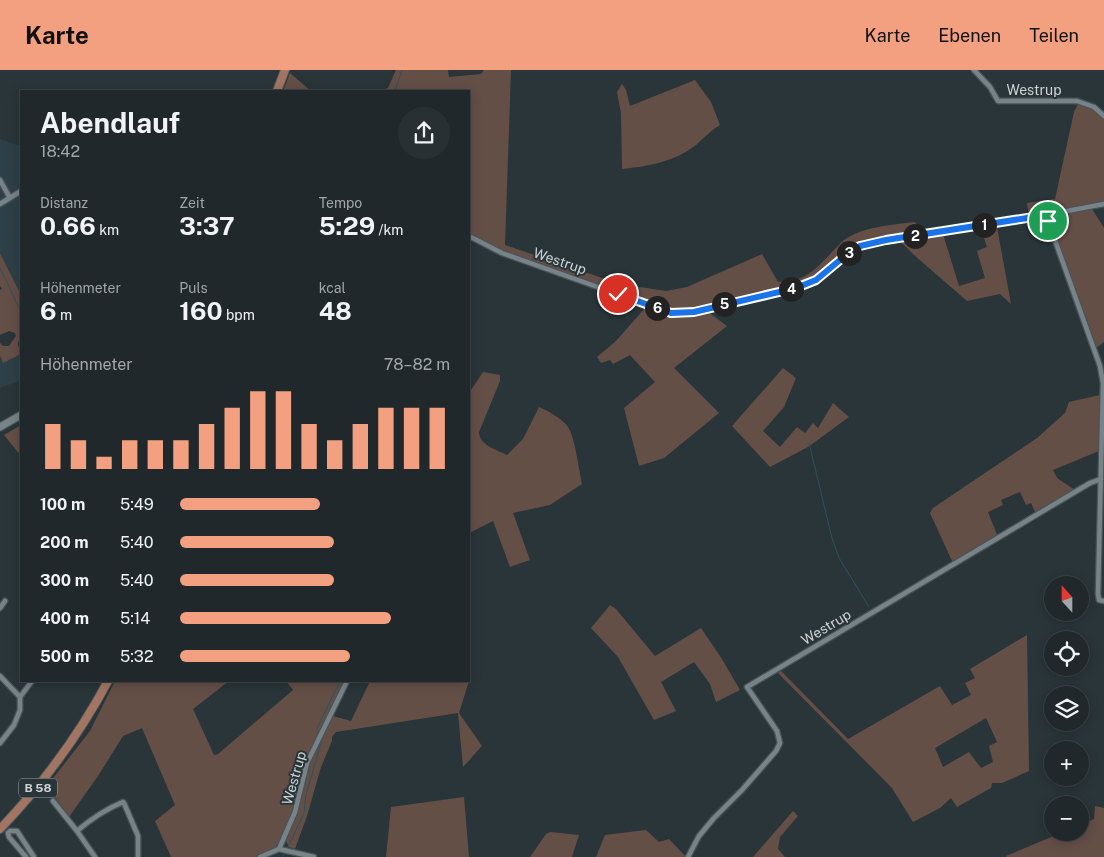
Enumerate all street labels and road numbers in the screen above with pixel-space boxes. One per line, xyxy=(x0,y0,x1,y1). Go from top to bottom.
street label: Westrup xyxy=(1007,82,1062,98)
street label: Westrup xyxy=(531,244,589,278)
street label: Westrup xyxy=(798,606,854,648)
street label: Westrup xyxy=(279,749,309,807)
road number: B 58 xyxy=(19,778,57,798)

